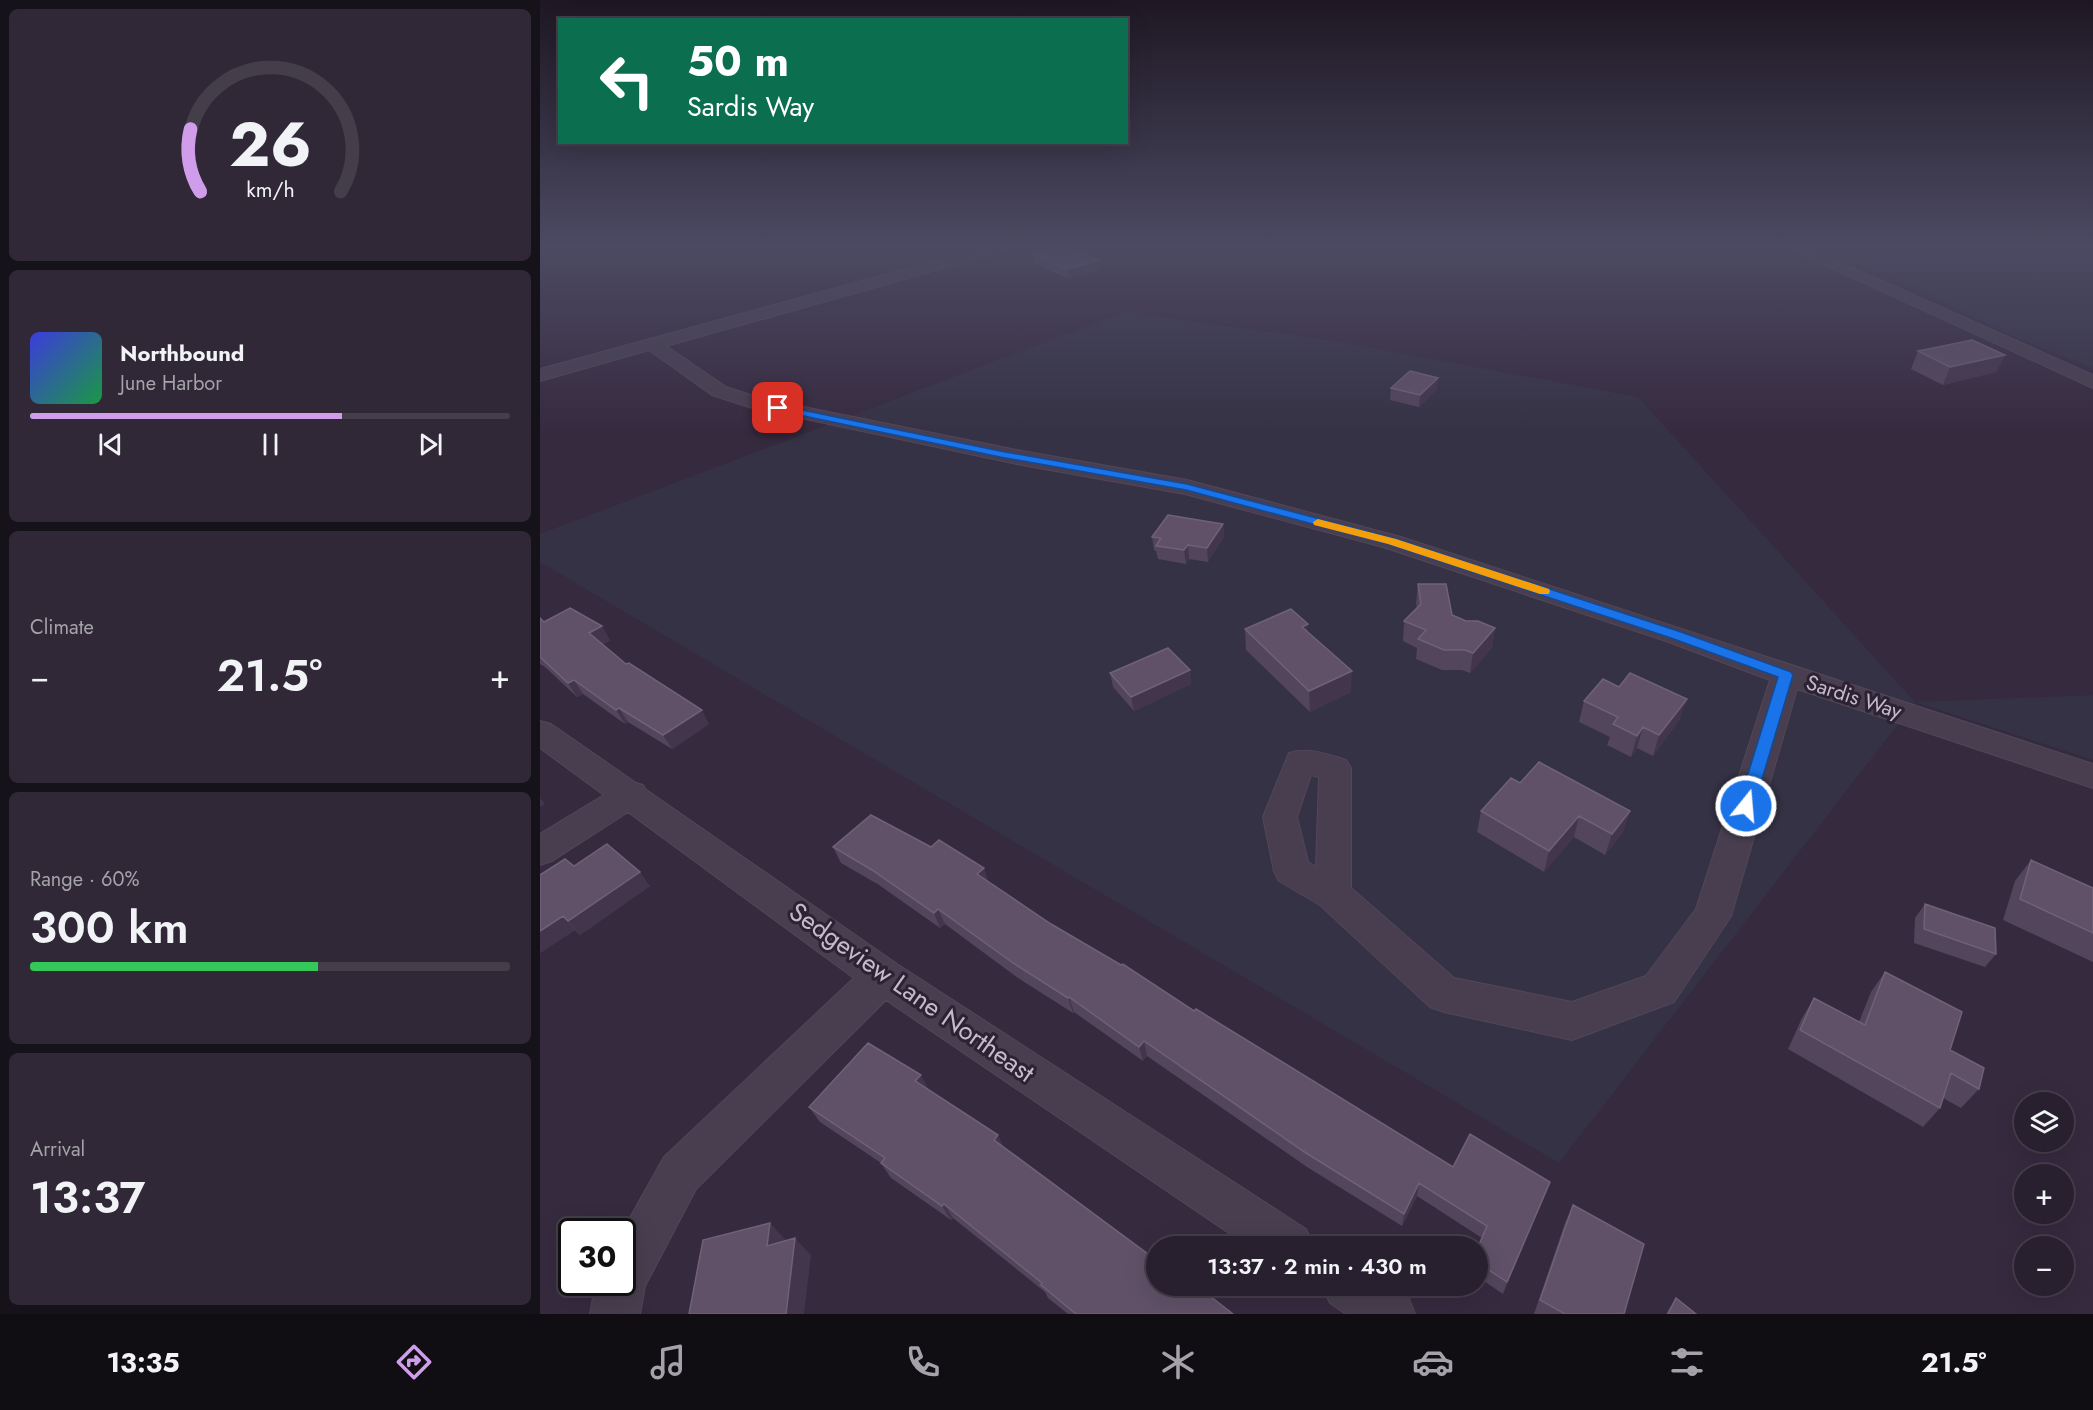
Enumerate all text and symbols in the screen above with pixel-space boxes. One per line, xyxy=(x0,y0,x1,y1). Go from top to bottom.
text: 50 m xyxy=(687,31,789,92)
icon: left xyxy=(588,42,666,120)
text: Sardis Way xyxy=(687,87,814,126)
text: 26 xyxy=(229,99,311,189)
text: km/h xyxy=(246,174,294,205)
text: Northbound xyxy=(120,337,244,369)
text: June Harbor xyxy=(120,369,222,398)
pin xyxy=(752,382,803,433)
icon: arrive xyxy=(761,391,794,424)
icon: previous xyxy=(94,428,127,461)
icon: pause xyxy=(254,428,287,461)
icon: next xyxy=(414,428,447,461)
text: Climate xyxy=(30,613,94,642)
text: 21.5° xyxy=(217,643,322,708)
text: − xyxy=(30,653,49,700)
text: + xyxy=(490,653,510,700)
street label: Sardis Way xyxy=(1802,667,1906,727)
position arrow xyxy=(1714,774,1778,838)
text: Range · 60% xyxy=(30,865,140,894)
street label: Sedgeview Lane Northeast xyxy=(782,893,1043,1092)
text: 300 km xyxy=(30,895,189,960)
map controls xyxy=(2014,1092,2074,1296)
button: layers xyxy=(2014,1092,2074,1152)
text: Arrival xyxy=(30,1135,85,1164)
button: + xyxy=(2014,1164,2074,1224)
text: 13:37 xyxy=(30,1165,145,1230)
speed limit sign: 30 xyxy=(558,1218,636,1296)
button: − xyxy=(2014,1236,2074,1296)
text: 13:37 · 2 min · 430 m xyxy=(1207,1250,1427,1282)
icon: directions xyxy=(393,1341,435,1383)
icon: music xyxy=(647,1341,689,1383)
icon: phone xyxy=(902,1341,944,1383)
icon: climate xyxy=(1157,1341,1199,1383)
icon: car xyxy=(1412,1341,1454,1383)
icon: filters xyxy=(1666,1341,1708,1383)
text: 13:35 xyxy=(106,1343,180,1382)
text: 21.5° xyxy=(1921,1343,1987,1382)

